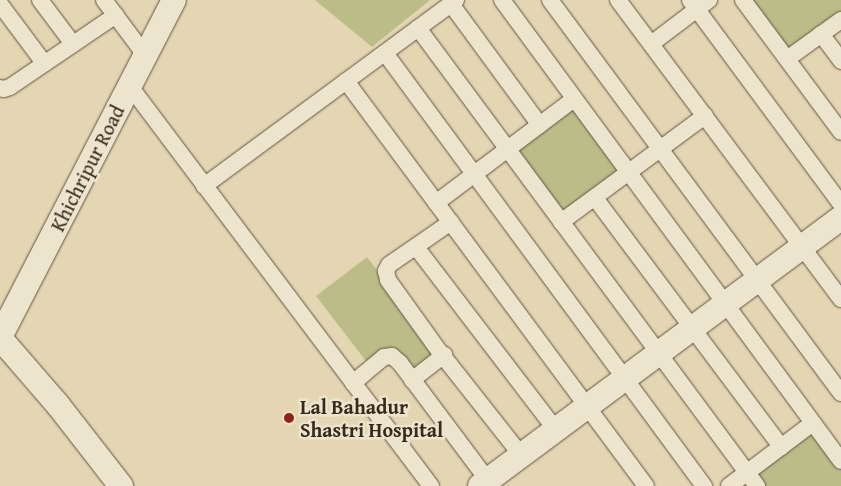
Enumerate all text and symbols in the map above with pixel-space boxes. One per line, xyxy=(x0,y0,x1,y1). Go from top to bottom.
street label: Khichripur Road xyxy=(45,101,129,235)
place label: Lal Bahadur Shastri Hospital xyxy=(300,394,443,441)
marker: Lal Bahadur Shastri Hospital xyxy=(282,411,296,425)

